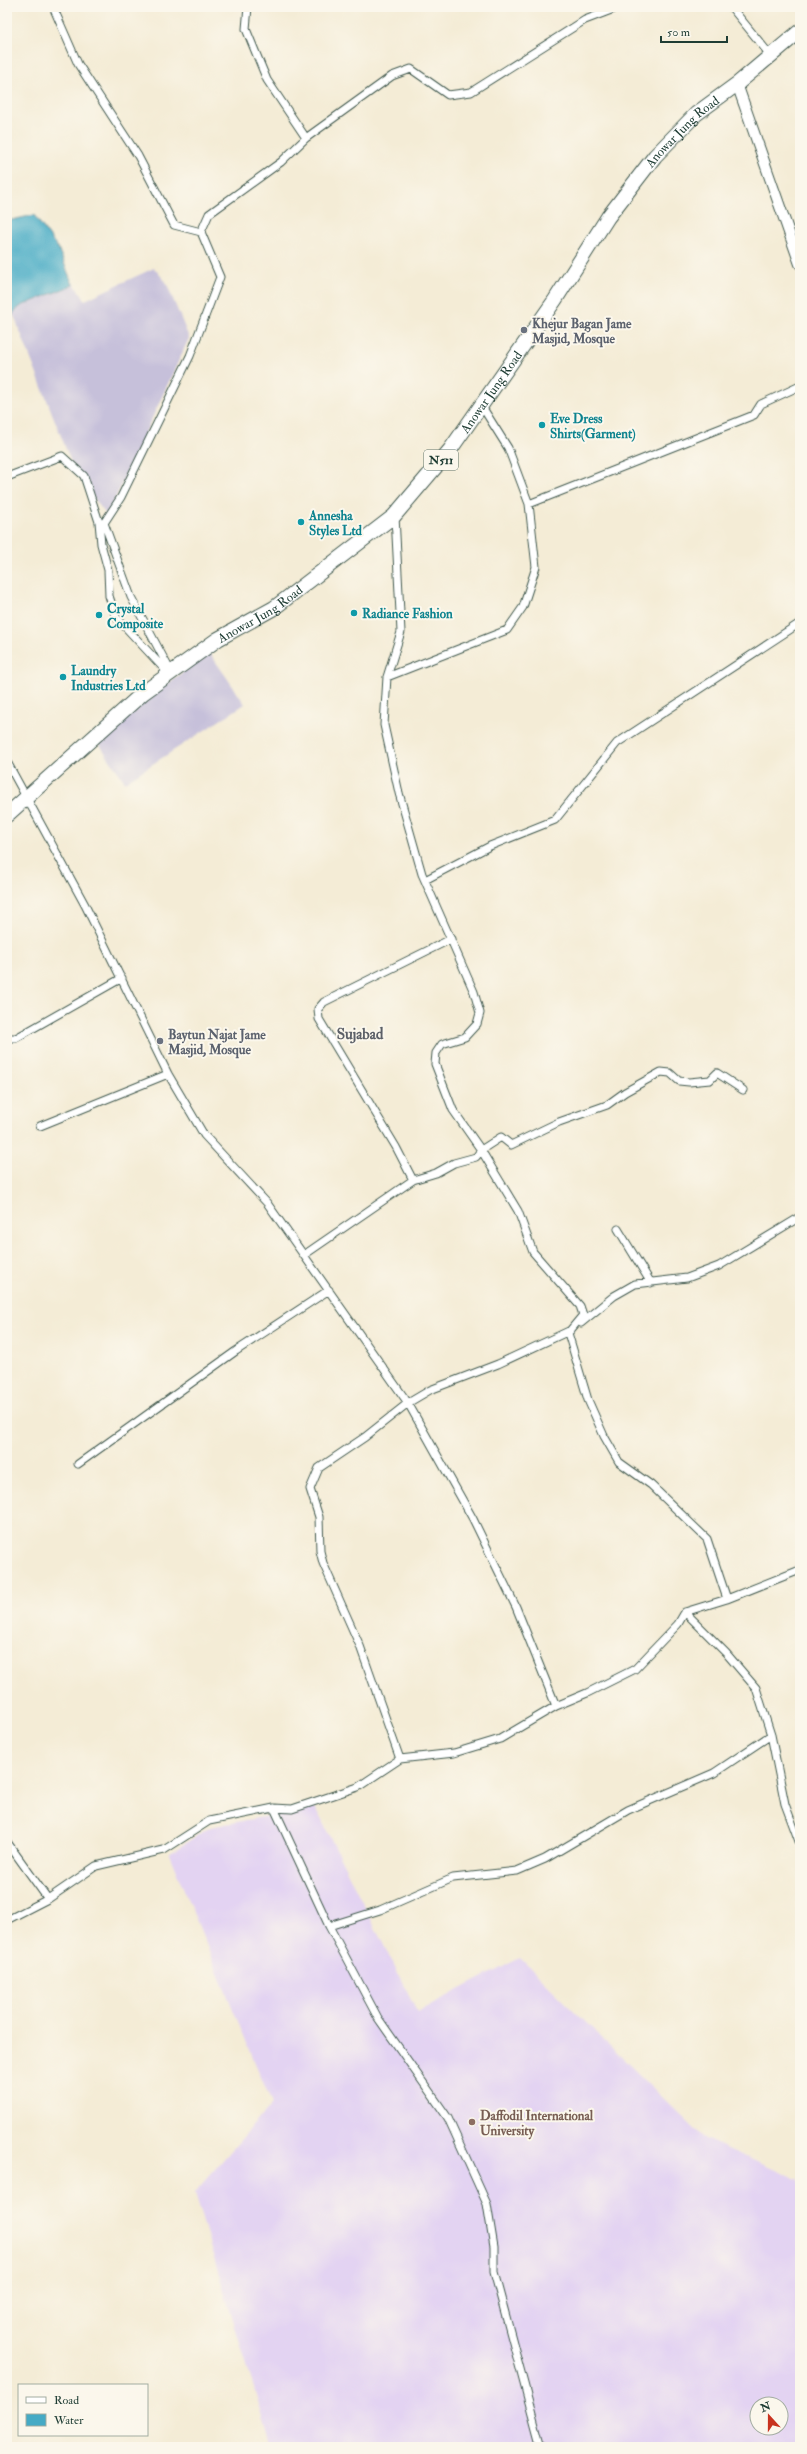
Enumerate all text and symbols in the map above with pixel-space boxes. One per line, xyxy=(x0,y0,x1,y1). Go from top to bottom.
scale bar xyxy=(661,18,727,44)
text: 50 m xyxy=(667,25,691,40)
street label: Anowar Jung Road xyxy=(642,92,723,172)
place label: Khejur Bagan Jame Masjid, Mosque xyxy=(531,316,632,348)
marker: Khejur Bagan Jame Masjid, Mosque xyxy=(519,325,529,335)
street label: Anowar Jung Road xyxy=(457,348,526,437)
place label: Eve Dress Shirts(Garment) xyxy=(550,411,636,442)
marker: Eve Dress Shirts(Garment) xyxy=(537,420,547,430)
road number: N511 xyxy=(424,450,458,470)
place label: Annesha Styles Ltd xyxy=(308,508,363,540)
marker: Annesha Styles Ltd xyxy=(296,517,306,527)
street label: Anowar Jung Road xyxy=(214,582,306,647)
place label: Crystal Composite xyxy=(107,601,164,633)
place label: Radiance Fashion xyxy=(362,606,453,622)
marker: Radiance Fashion xyxy=(349,608,359,618)
marker: Crystal Composite xyxy=(94,610,104,620)
place label: Laundry Industries Ltd xyxy=(71,663,146,694)
marker: Laundry Industries Ltd xyxy=(58,672,68,682)
district label: Sujabad xyxy=(337,1025,384,1044)
place label: Baytun Najat Jame Masjid, Mosque xyxy=(167,1027,266,1059)
marker: Baytun Najat Jame Masjid, Mosque xyxy=(155,1036,165,1046)
place label: Daffodil International University xyxy=(480,2108,594,2140)
marker: Daffodil International University xyxy=(467,2117,477,2127)
legend xyxy=(18,2384,148,2436)
text: Road xyxy=(54,2393,79,2408)
north arrow xyxy=(749,2396,789,2436)
text: N xyxy=(758,2399,774,2415)
text: Water xyxy=(53,2413,84,2428)

